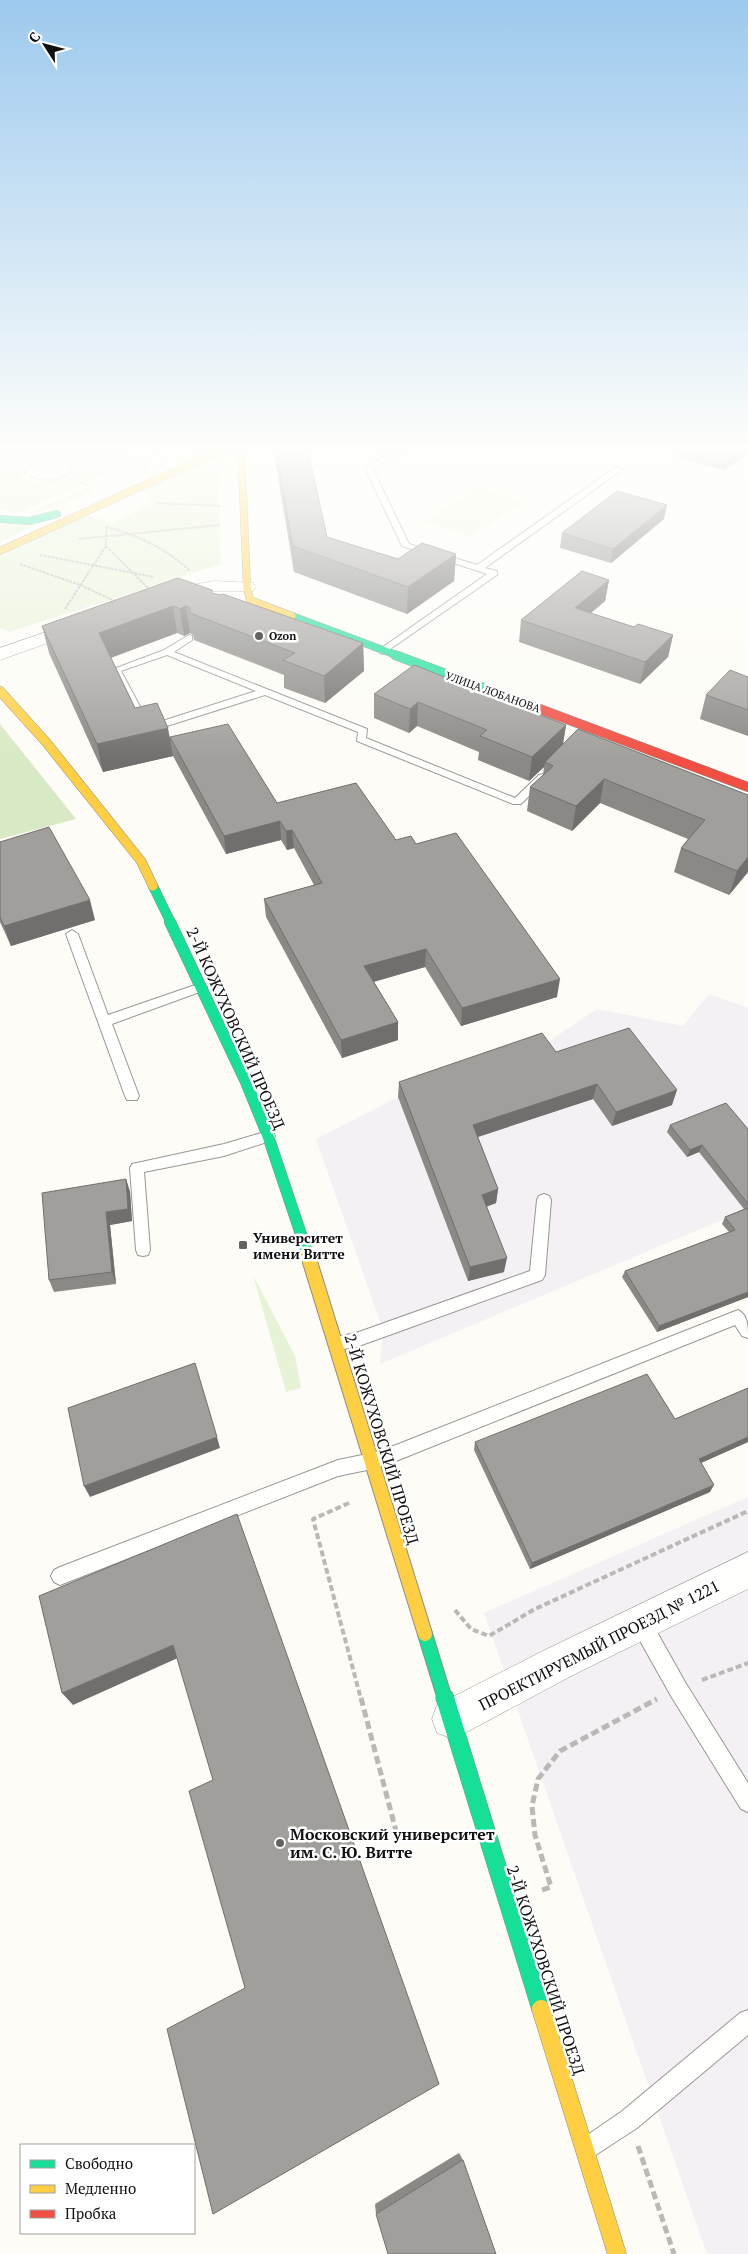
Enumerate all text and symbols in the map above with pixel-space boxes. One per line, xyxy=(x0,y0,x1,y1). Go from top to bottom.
north arrow xyxy=(20,20,70,70)
text: С xyxy=(24,28,44,46)
place label: Ozon xyxy=(269,629,296,643)
marker: Ozon xyxy=(253,630,265,642)
street label: УЛИЦА ЛОБАНОВА xyxy=(444,668,543,716)
street label: 2-Й КОЖУХОВСКИЙ ПРОЕЗД xyxy=(181,924,291,1132)
place label: Университет имени Витте xyxy=(253,1228,345,1263)
marker: Университет имени Витте xyxy=(237,1239,249,1251)
street label: 2-Й КОЖУХОВСКИЙ ПРОЕЗД xyxy=(339,1331,425,1547)
street label: ПРОЕКТИРУЕМЫЙ ПРОЕЗД № 1221 xyxy=(475,1574,723,1716)
place label: Московский университет им. С. Ю. Витте xyxy=(290,1823,495,1863)
marker: Московский университет им. С. Ю. Витте xyxy=(274,1837,286,1849)
street label: 2-Й КОЖУХОВСКИЙ ПРОЕЗД xyxy=(502,1862,590,2078)
legend xyxy=(20,2144,195,2234)
text: Свободно xyxy=(65,2153,133,2173)
text: Медленно xyxy=(65,2178,136,2198)
text: Пробка xyxy=(65,2203,117,2223)

